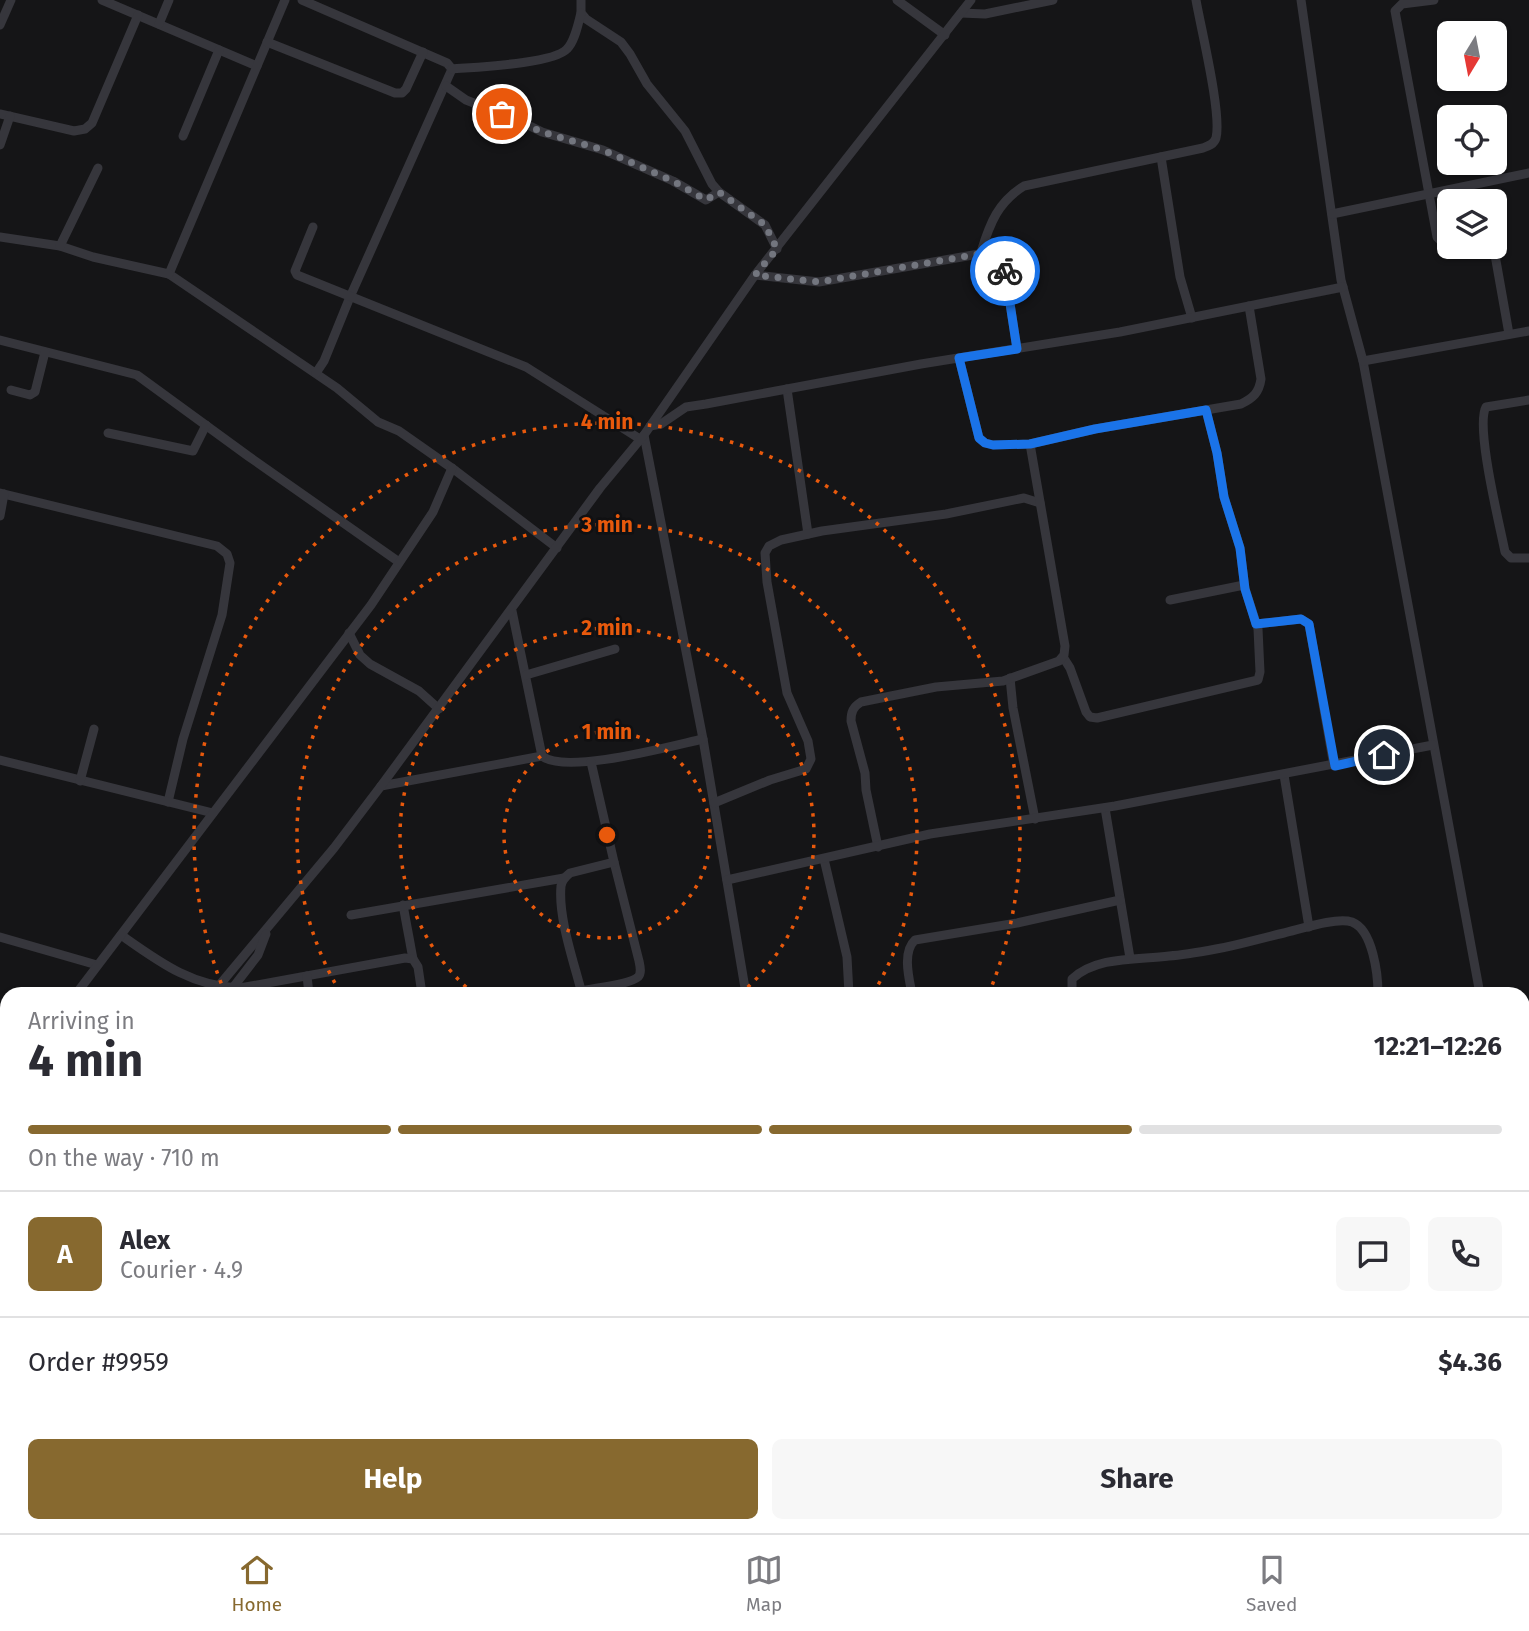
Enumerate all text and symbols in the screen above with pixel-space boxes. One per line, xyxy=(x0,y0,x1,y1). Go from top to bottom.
north arrow xyxy=(1437,21,1507,91)
map controls xyxy=(1437,21,1507,259)
pin xyxy=(472,84,532,144)
icon: bag xyxy=(483,95,521,133)
button: locate xyxy=(1437,105,1507,175)
button: layers xyxy=(1437,189,1507,259)
courier xyxy=(970,236,1040,306)
icon: bike xyxy=(986,252,1024,290)
text: 4 min xyxy=(581,409,633,435)
text: 3 min xyxy=(580,512,633,538)
text: 2 min xyxy=(581,615,633,641)
text: 1 min xyxy=(582,719,632,745)
pin xyxy=(1354,725,1414,785)
icon: home xyxy=(1365,736,1403,774)
centre of rings xyxy=(595,823,619,847)
text: Arriving in xyxy=(28,1007,135,1035)
text: 12:21–12:26 xyxy=(1374,1031,1502,1062)
text: 4 min xyxy=(28,1033,143,1088)
text: On the way · 710 m xyxy=(28,1144,220,1172)
button: chat xyxy=(1336,1217,1410,1291)
button: phone xyxy=(1428,1217,1502,1291)
text: Alex xyxy=(120,1225,170,1256)
text: A xyxy=(57,1239,73,1270)
text: Courier · 4.9 xyxy=(120,1256,243,1284)
text: Order #9959 xyxy=(28,1347,169,1378)
text: $4.36 xyxy=(1438,1347,1502,1378)
button: Help xyxy=(28,1439,758,1519)
button: Share xyxy=(772,1439,1502,1519)
tab: Home xyxy=(231,1551,282,1616)
tab: Map xyxy=(745,1551,783,1616)
tab: Saved xyxy=(1246,1551,1297,1616)

